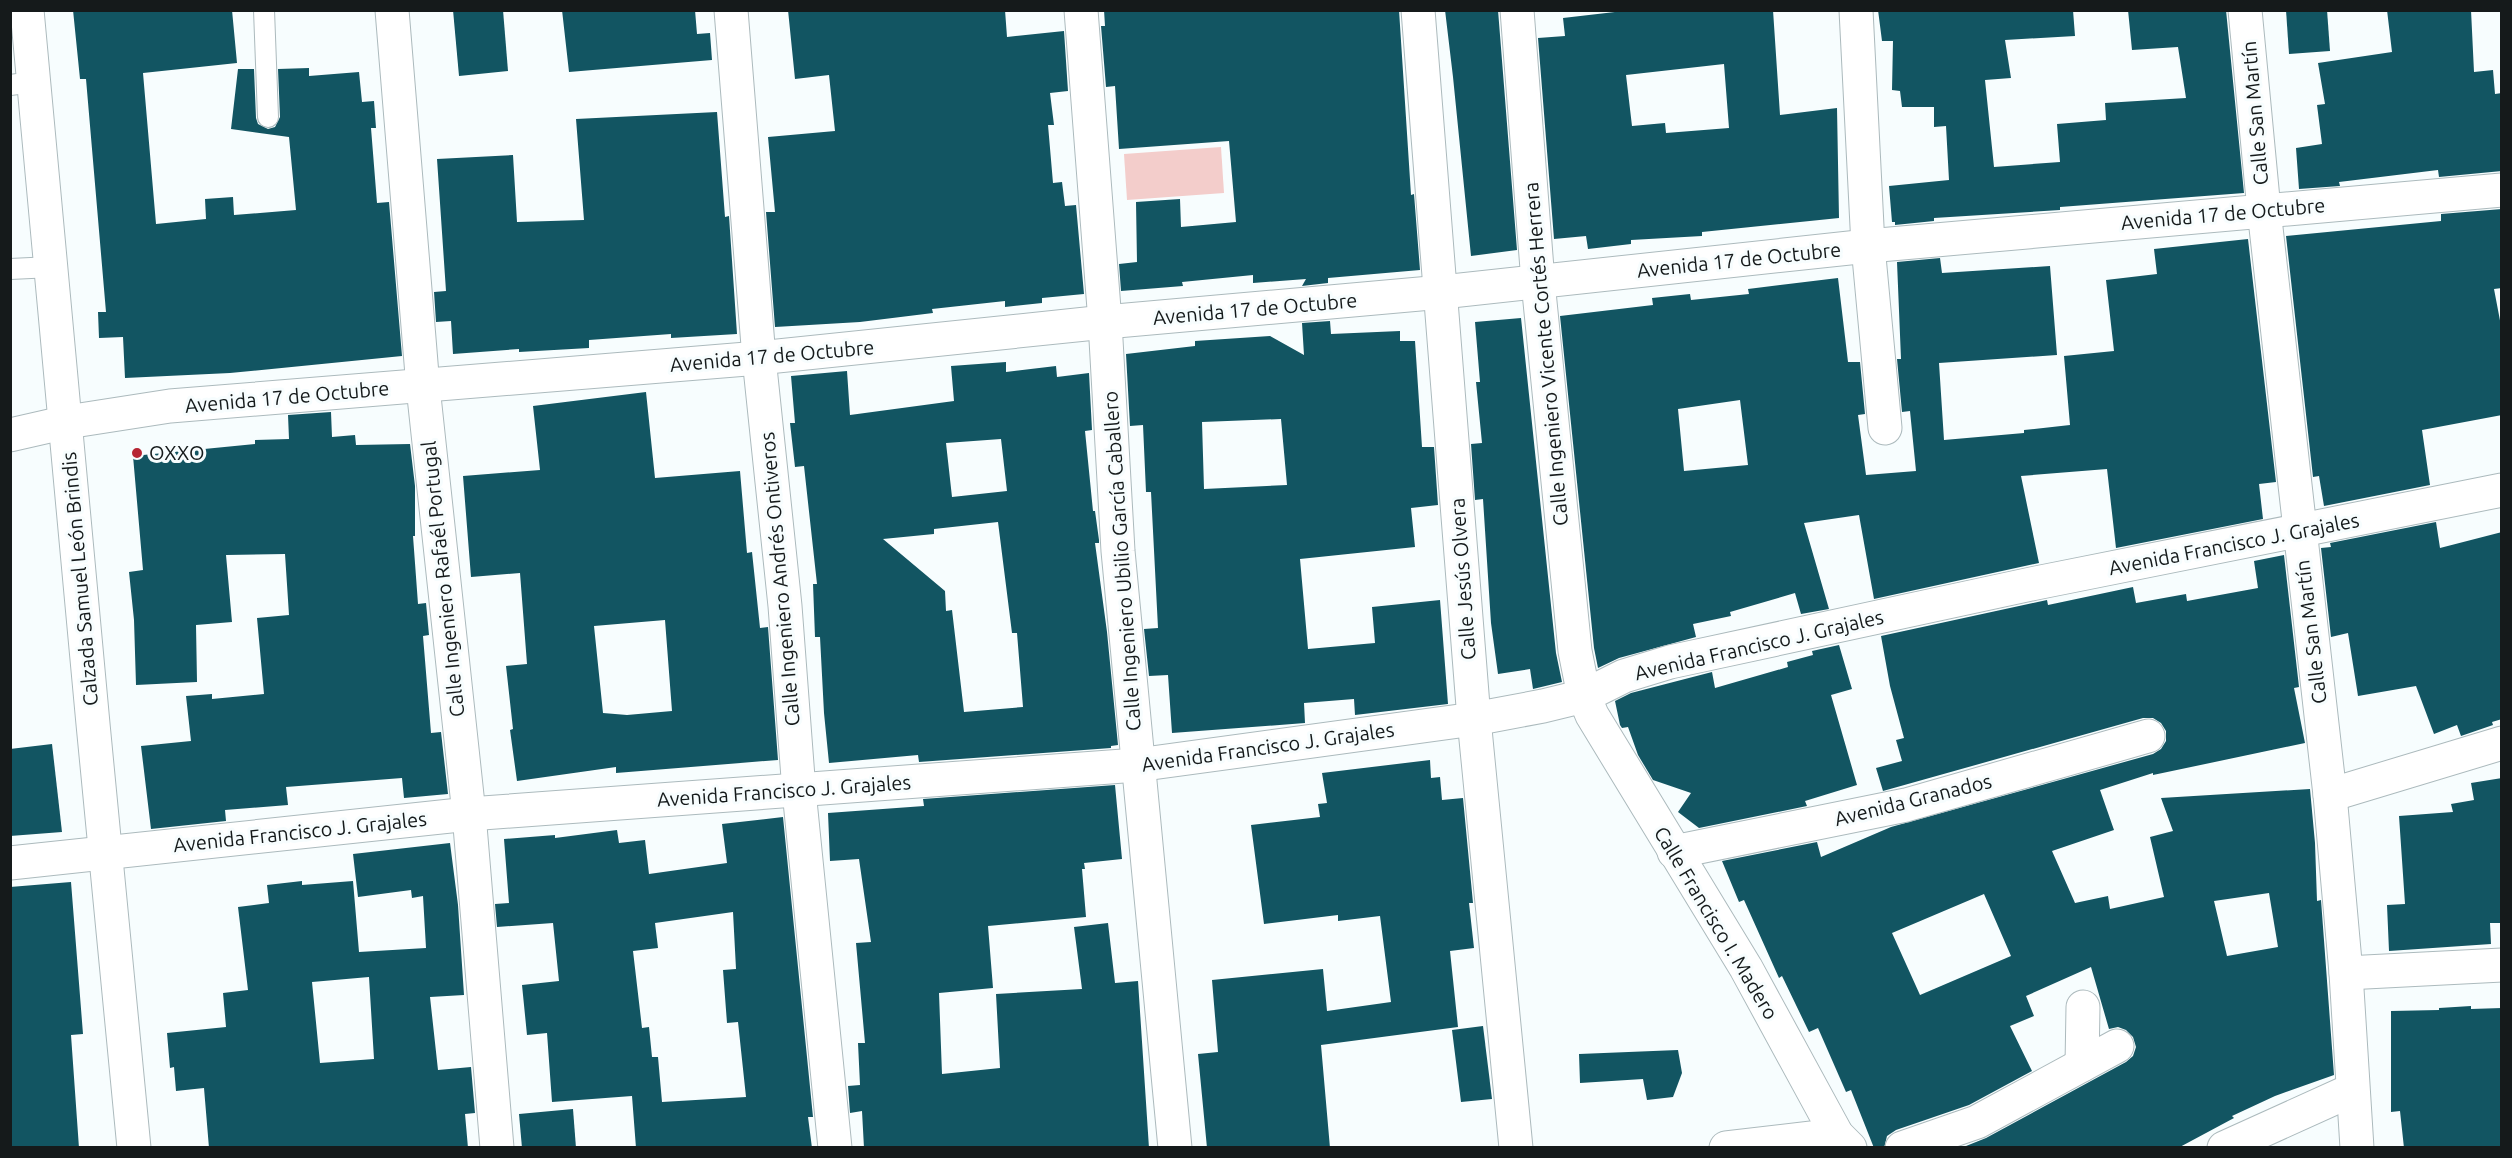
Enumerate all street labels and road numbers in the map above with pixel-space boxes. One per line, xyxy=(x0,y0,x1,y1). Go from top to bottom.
street label: Calle San Martín xyxy=(2237,40,2272,186)
street label: Calle Ingeniero Vicente Cortés Herrera xyxy=(1519,181,1572,527)
street label: Avenida 17 de Octubre xyxy=(2120,193,2326,234)
street label: Avenida 17 de Octubre xyxy=(1636,237,1842,282)
street label: Avenida 17 de Octubre xyxy=(1152,288,1358,329)
street label: Avenida 17 de Octubre xyxy=(669,335,875,376)
street label: Avenida 17 de Octubre xyxy=(184,376,390,417)
street label: Calle Ingeniero Ubilio García Caballero xyxy=(1098,390,1145,732)
street label: Calle Ingeniero Andrés Ontiveros xyxy=(755,431,804,727)
street label: Calle Ingeniero Rafaél Portugal xyxy=(417,440,468,718)
street label: Calzada Samuel León Brindis xyxy=(57,451,102,707)
street label: Calle Jesús Olvera xyxy=(1445,497,1480,661)
street label: Avenida Francisco J. Grajales xyxy=(2107,508,2361,579)
street label: Calle San Martín xyxy=(2290,559,2331,705)
street label: Avenida Francisco J. Grajales xyxy=(1632,605,1886,684)
street label: Avenida Francisco J. Grajales xyxy=(1140,717,1396,776)
street label: Avenida Granados xyxy=(1832,769,1994,830)
street label: Avenida Francisco J. Grajales xyxy=(656,770,912,811)
street label: Avenida Francisco J. Grajales xyxy=(172,807,428,856)
street label: Calle Francisco I. Madero xyxy=(1650,822,1783,1023)

